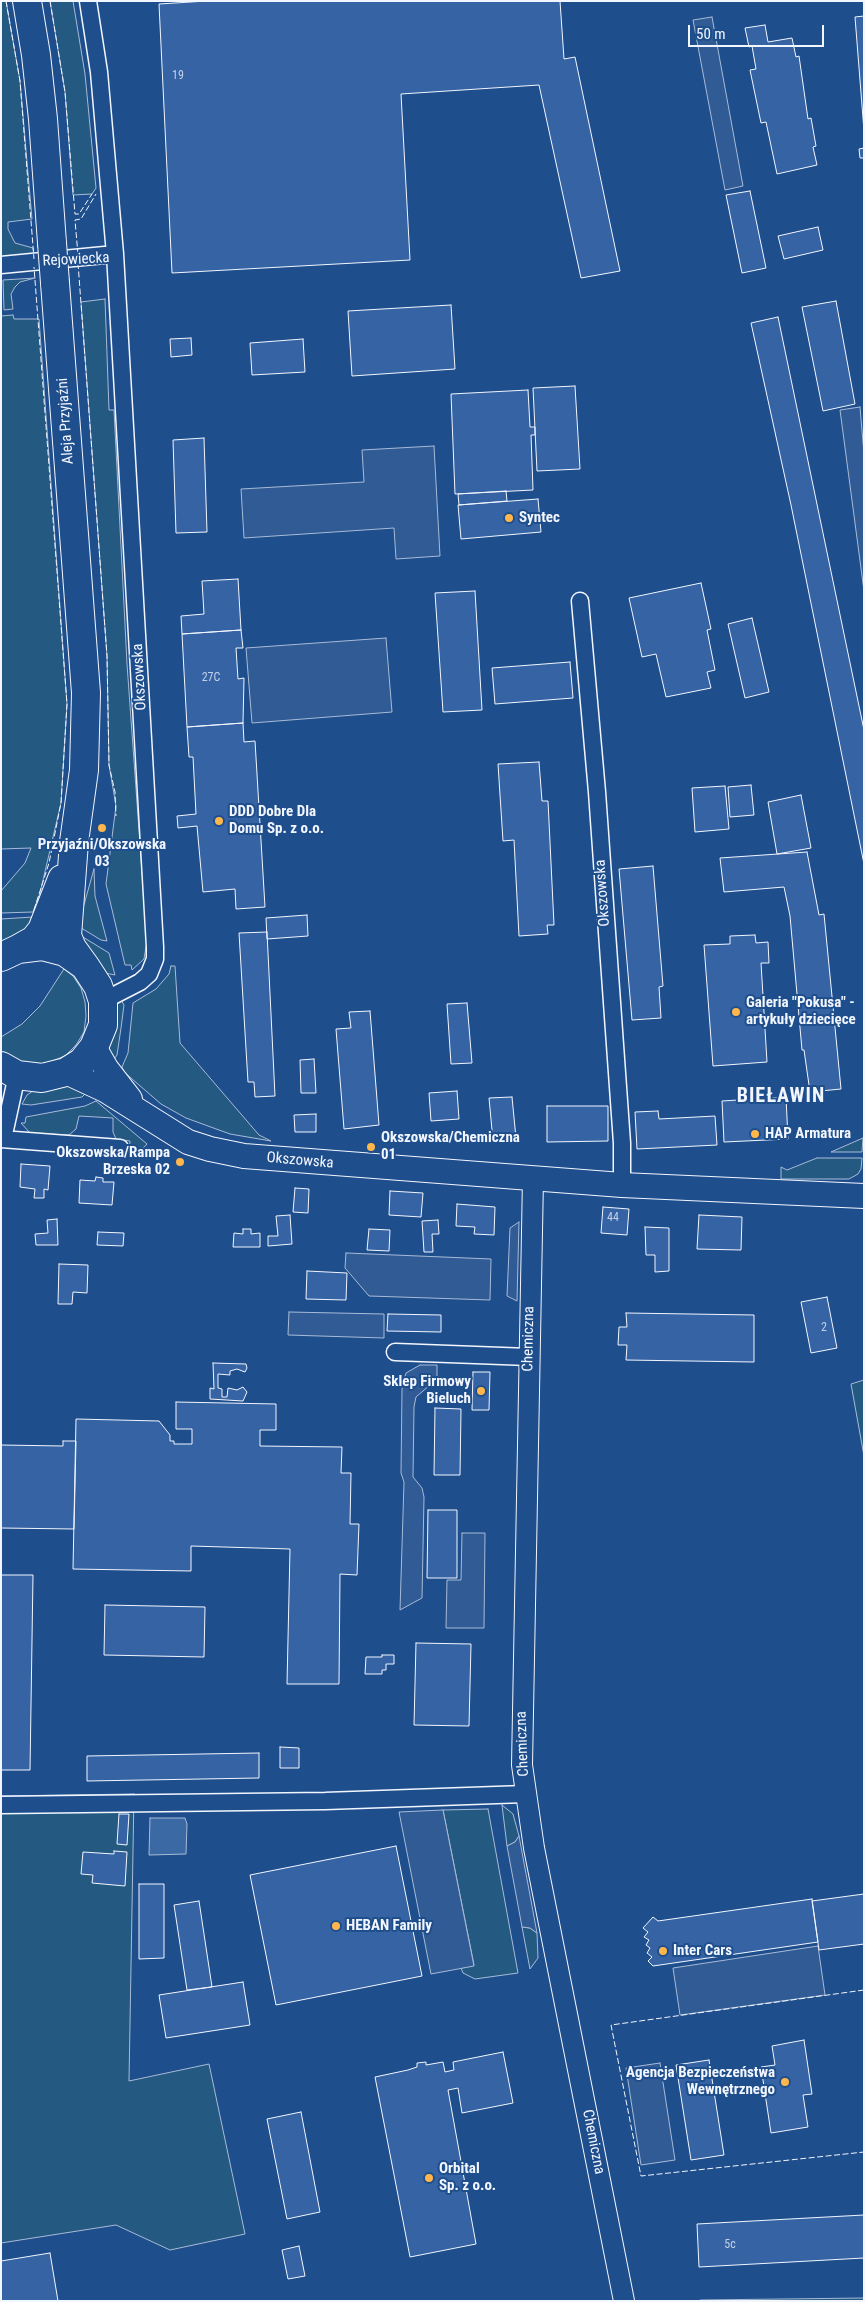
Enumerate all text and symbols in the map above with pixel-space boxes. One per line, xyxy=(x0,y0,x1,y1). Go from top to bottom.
scale bar xyxy=(690,15,826,47)
text: 50 m xyxy=(696,25,726,43)
house number: 19 xyxy=(172,69,184,83)
street label: Rejowiecka xyxy=(42,249,110,271)
street label: Aleja Przyjaźni xyxy=(54,377,78,465)
place label: Syntec xyxy=(519,509,560,527)
marker: Syntec xyxy=(503,512,515,524)
street label: Okszowska xyxy=(129,643,151,711)
house number: 27C xyxy=(202,671,220,685)
place label: DDD Dobre Dla Domu Sp. z o.o. xyxy=(229,803,324,838)
marker: DDD Dobre Dla Domu Sp. z o.o. xyxy=(213,815,225,827)
marker: Przyjaźni/Okszowska 03 xyxy=(96,822,108,834)
place label: Przyjaźni/Okszowska 03 xyxy=(38,836,166,871)
street label: Okszowska xyxy=(592,859,614,927)
place label: Galeria "Pokusa" - artykuły dziecięce xyxy=(746,994,856,1029)
marker: Galeria "Pokusa" - artykuły dziecięce xyxy=(730,1006,742,1018)
district label: BIEŁAWIN xyxy=(736,1085,826,1109)
place label: HAP Armatura xyxy=(765,1125,851,1143)
marker: HAP Armatura xyxy=(749,1128,761,1140)
place label: Okszowska/Chemiczna 01 xyxy=(381,1129,520,1164)
marker: Okszowska/Chemiczna 01 xyxy=(365,1141,377,1153)
place label: Okszowska/Rampa Brzeska 02 xyxy=(56,1144,170,1179)
street label: Okszowska xyxy=(266,1149,334,1173)
marker: Okszowska/Rampa Brzeska 02 xyxy=(174,1156,186,1168)
house number: 44 xyxy=(607,1211,619,1225)
street label: Chemiczna xyxy=(519,1306,539,1372)
house number: 2 xyxy=(821,1321,827,1335)
place label: Sklep Firmowy Bieluch xyxy=(383,1373,471,1408)
marker: Sklep Firmowy Bieluch xyxy=(475,1385,487,1397)
street label: Chemiczna xyxy=(513,1711,533,1777)
place label: HEBAN Family xyxy=(346,1917,432,1935)
marker: HEBAN Family xyxy=(330,1920,342,1932)
place label: Inter Cars xyxy=(673,1942,732,1960)
marker: Inter Cars xyxy=(657,1945,669,1957)
place label: Agencja Bezpieczeństwa Wewnętrznego xyxy=(626,2064,775,2099)
marker: Agencja Bezpieczeństwa Wewnętrznego xyxy=(779,2076,791,2088)
street label: Chemiczna xyxy=(578,2108,608,2176)
place label: Orbital Sp. z o.o. xyxy=(439,2160,496,2195)
marker: Orbital Sp. z o.o. xyxy=(423,2172,435,2184)
house number: 5c xyxy=(724,2238,736,2252)

